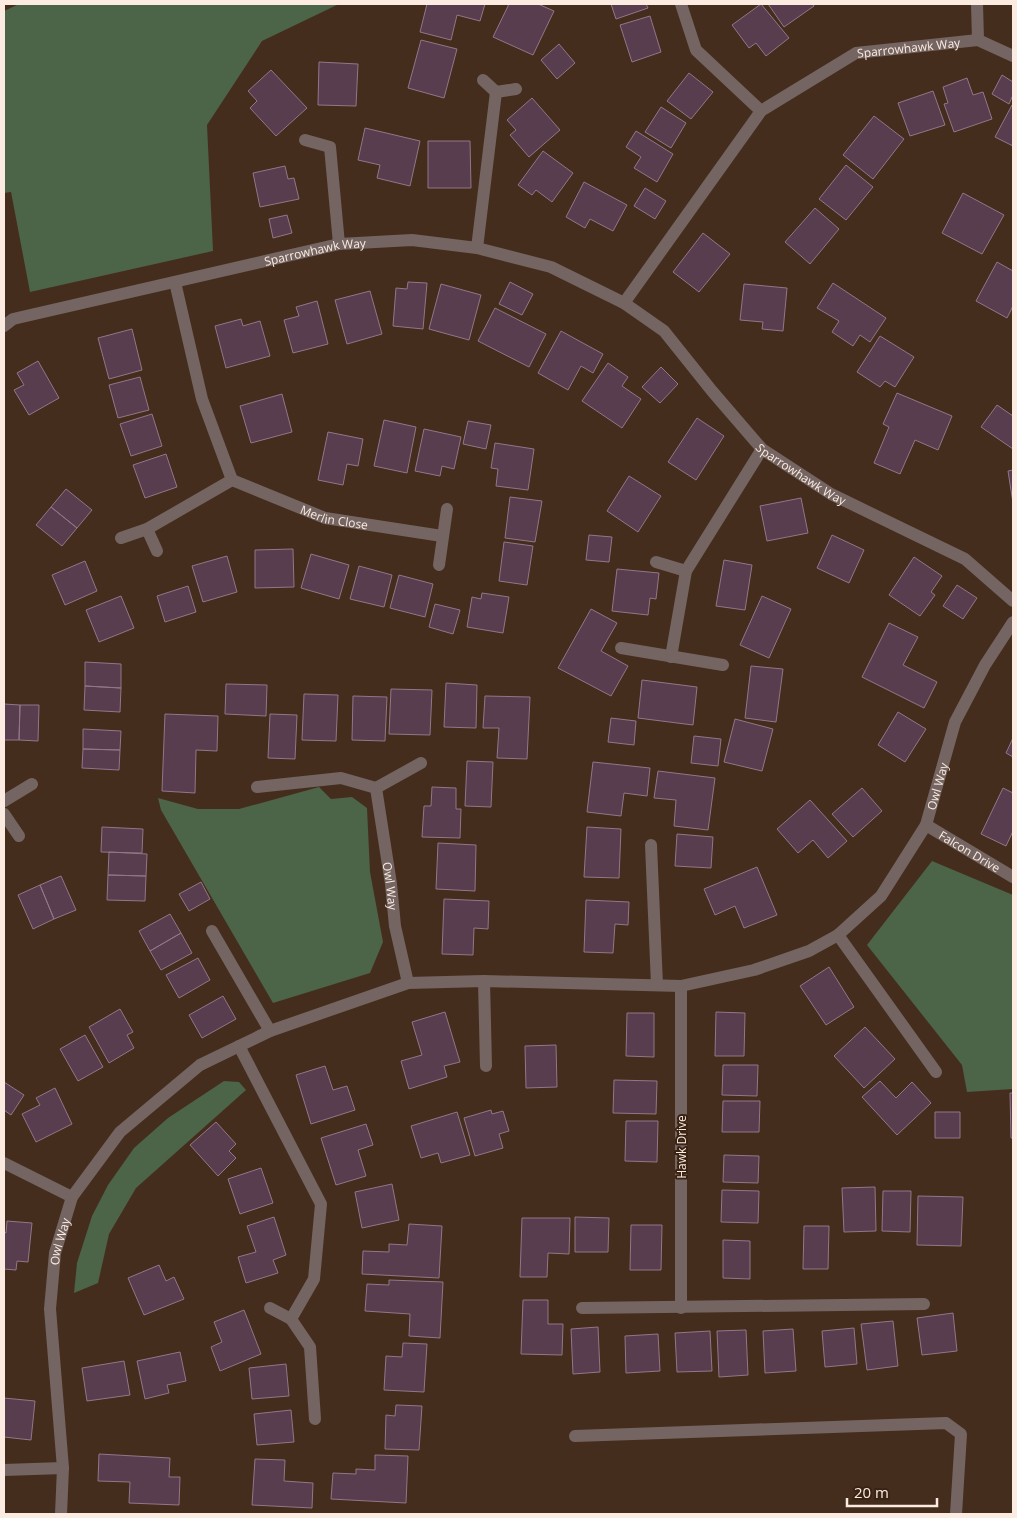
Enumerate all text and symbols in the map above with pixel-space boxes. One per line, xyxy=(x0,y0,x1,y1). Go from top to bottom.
street label: Sparrowhawk Way xyxy=(856,33,962,61)
street label: Sparrowhawk Way xyxy=(262,234,367,269)
street label: Sparrowhawk Way xyxy=(752,439,850,509)
street label: Merlin Close xyxy=(298,500,370,533)
street label: Owl Way xyxy=(922,760,952,812)
street label: Falcon Drive xyxy=(936,826,1004,876)
street label: Owl Way xyxy=(379,861,402,912)
street label: Hawk Drive xyxy=(673,1115,690,1179)
street label: Owl Way xyxy=(45,1215,74,1266)
scale bar xyxy=(847,1476,937,1508)
text: 20 m xyxy=(854,1482,889,1502)

